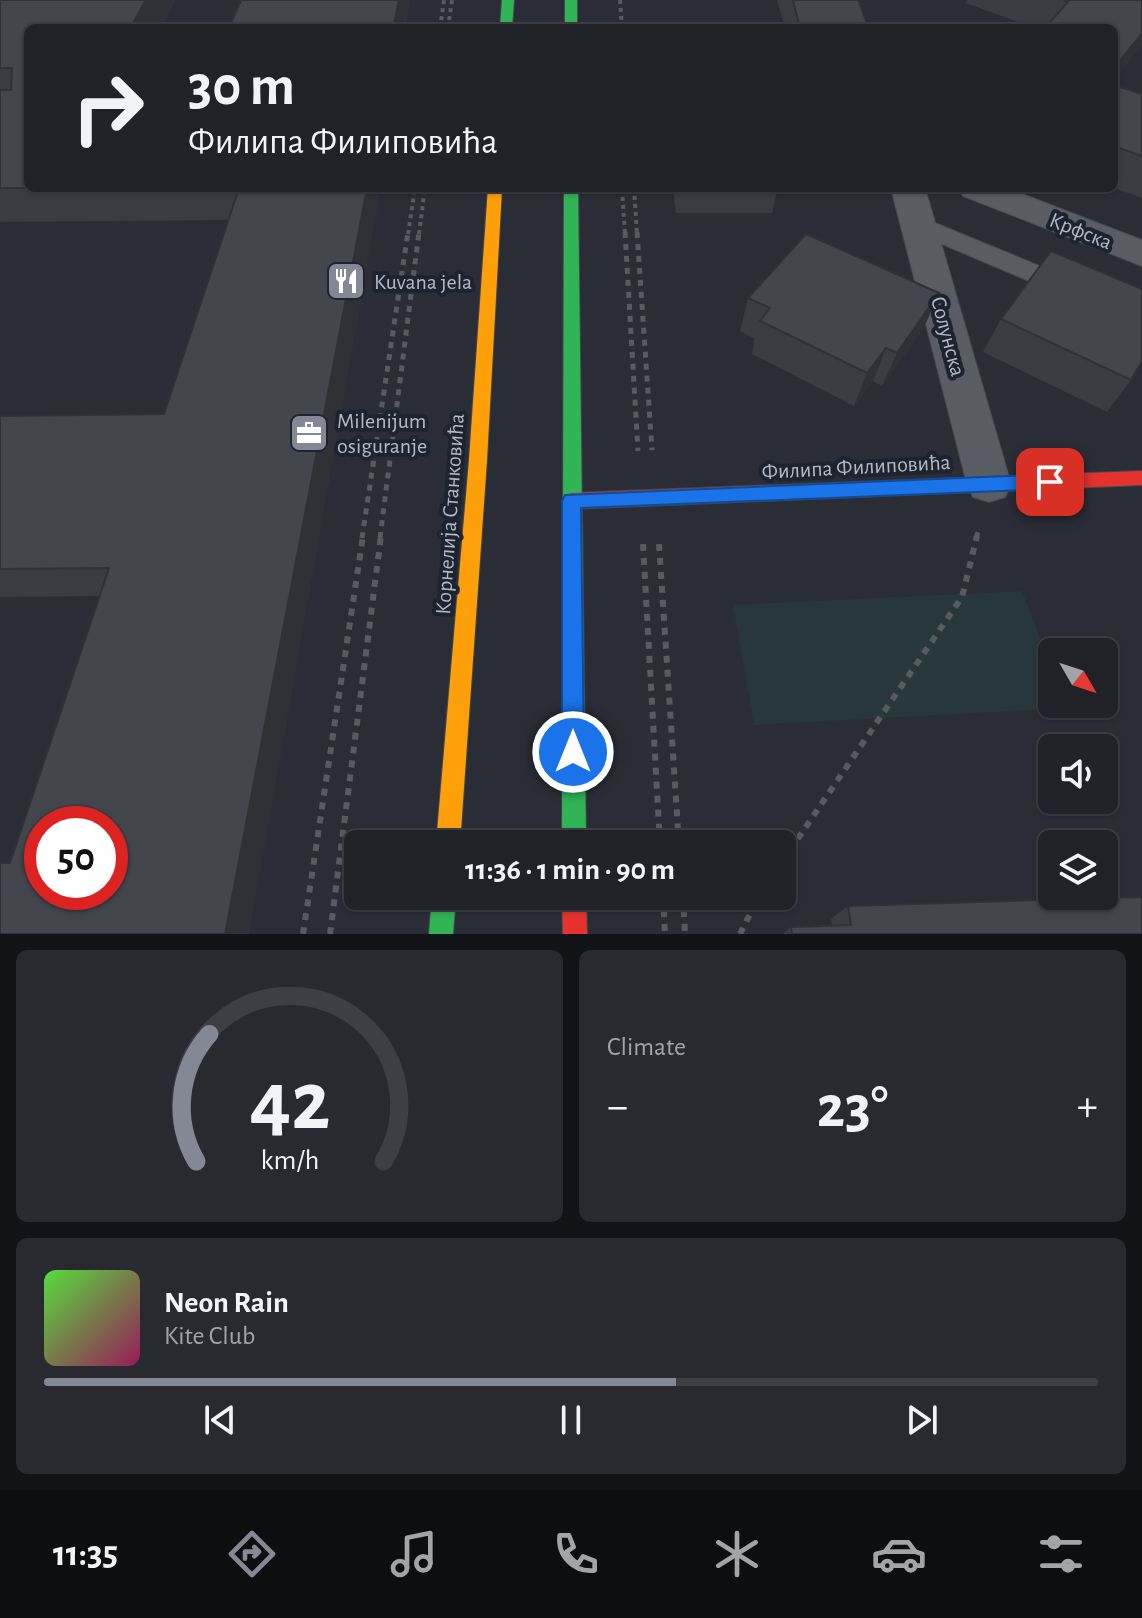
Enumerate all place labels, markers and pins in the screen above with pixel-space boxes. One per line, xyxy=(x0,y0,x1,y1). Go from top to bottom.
restaurant icon: Kuvana jela xyxy=(325,260,367,302)
place label: Kuvana jela xyxy=(374,271,472,293)
place label: Milenijum osiguranje xyxy=(337,410,427,457)
office icon: Milenijum osiguranje xyxy=(288,412,330,454)
pin xyxy=(1016,448,1084,516)

